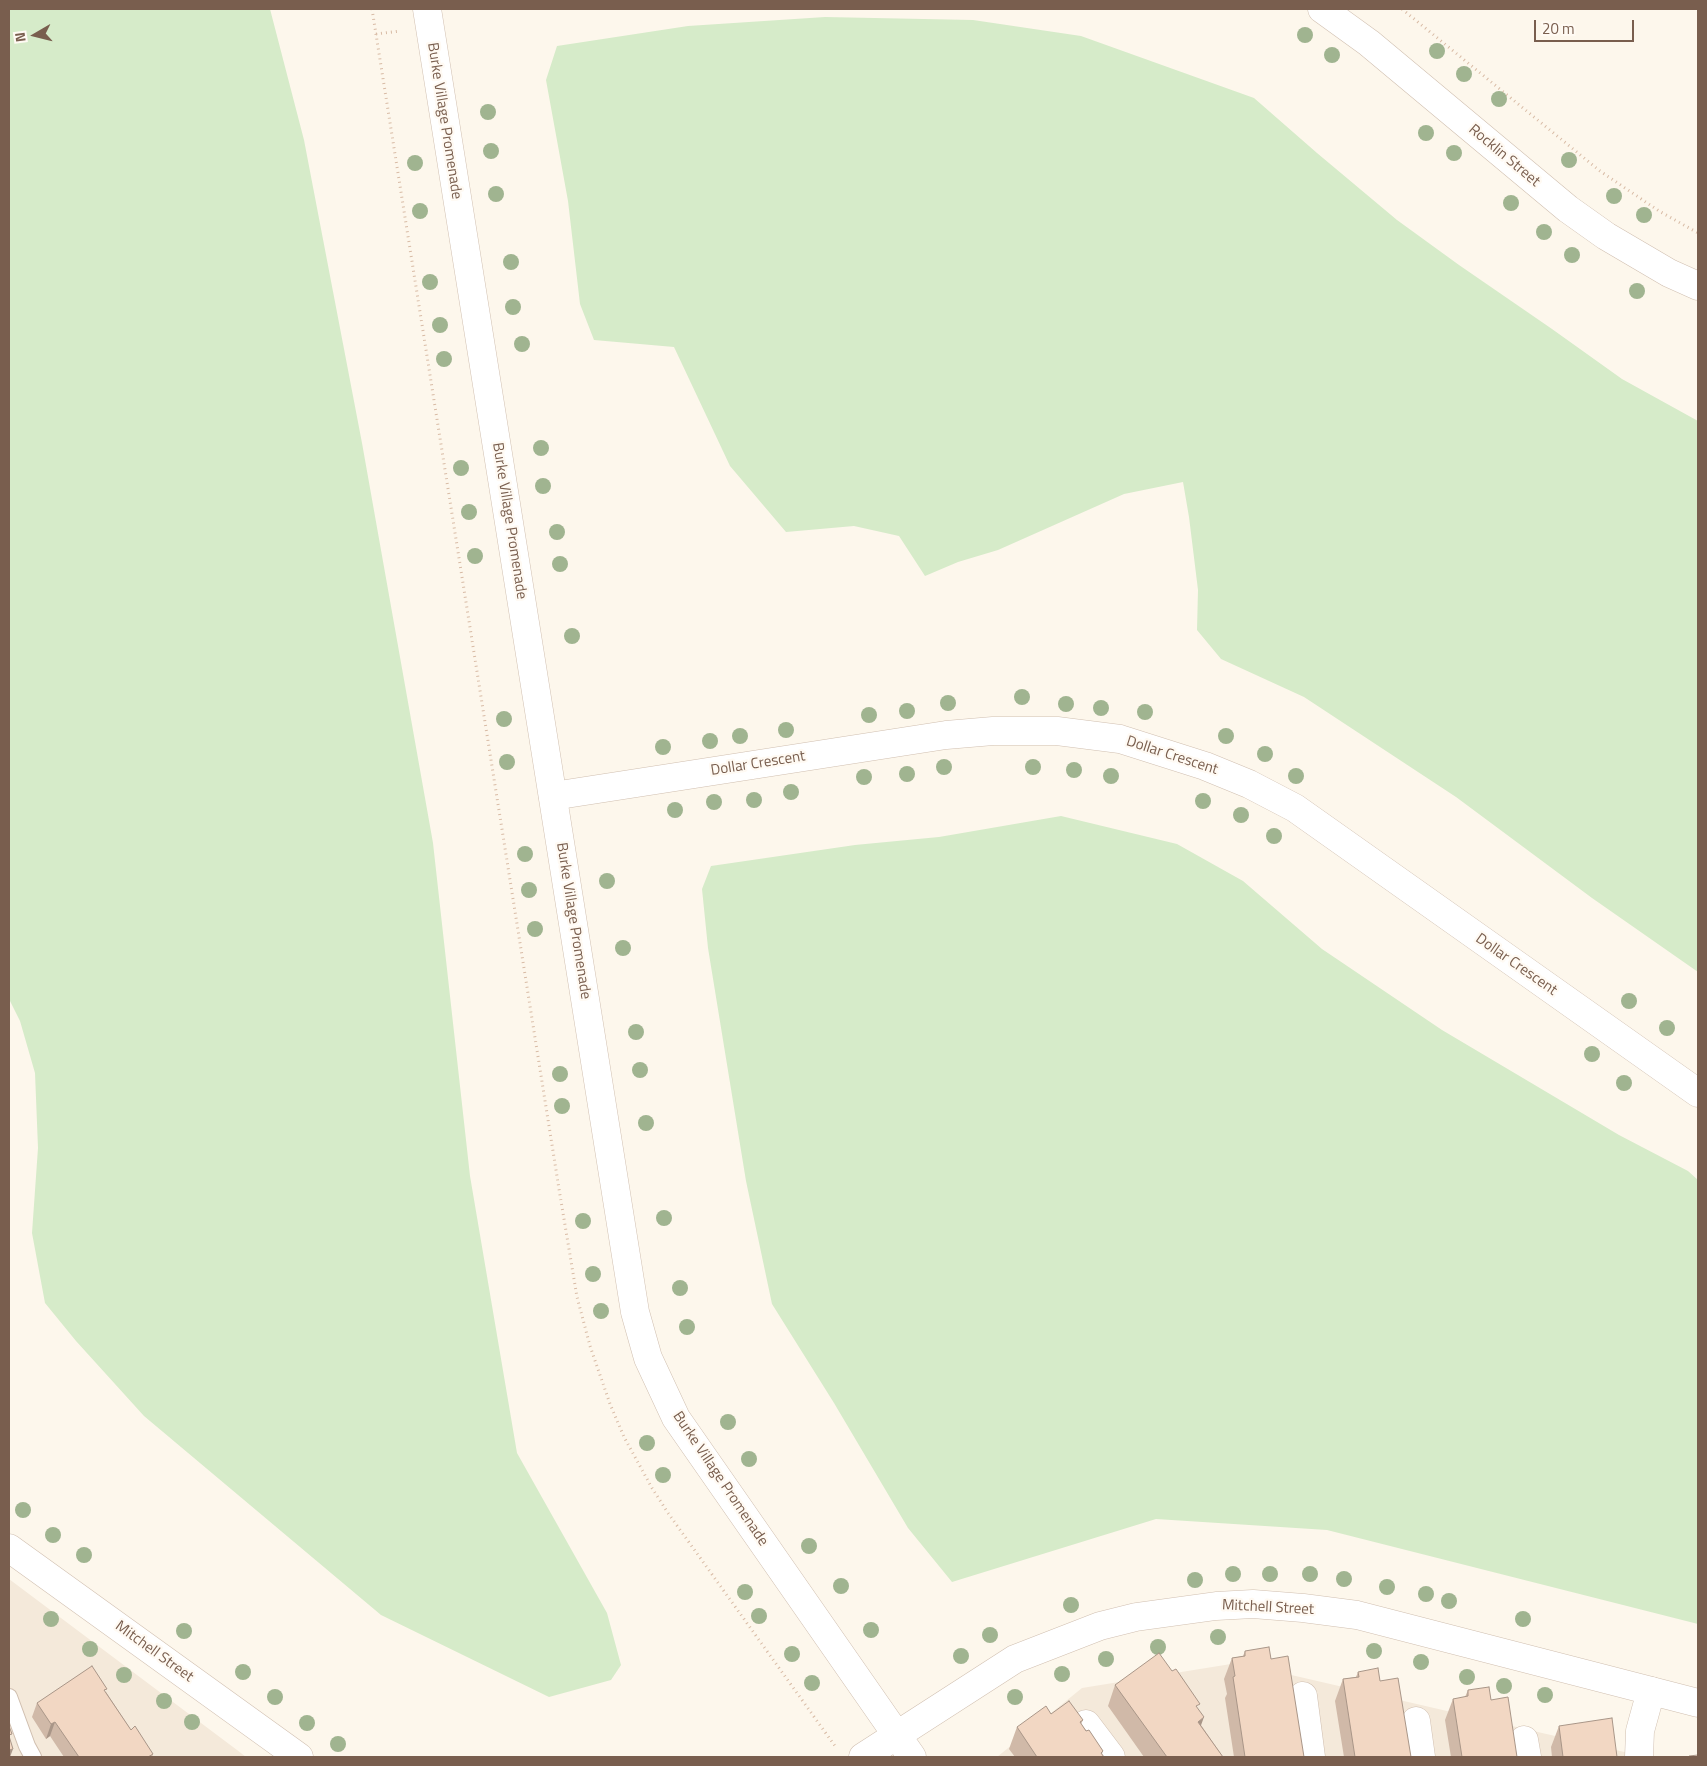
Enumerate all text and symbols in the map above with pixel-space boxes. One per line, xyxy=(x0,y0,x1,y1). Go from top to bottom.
north arrow xyxy=(10,10,60,60)
scale bar xyxy=(1537,10,1637,42)
text: 20 m xyxy=(1542,17,1575,40)
text: N xyxy=(9,31,31,43)
street label: Burke Village Promenade xyxy=(423,41,465,201)
street label: Rocklin Street xyxy=(1465,121,1543,191)
street label: Burke Village Promenade xyxy=(488,441,530,601)
street label: Dollar Crescent xyxy=(1124,733,1220,779)
street label: Dollar Crescent xyxy=(709,748,807,780)
street label: Burke Village Promenade xyxy=(552,841,594,1001)
street label: Dollar Crescent xyxy=(1472,930,1560,1000)
street label: Burke Village Promenade xyxy=(668,1408,772,1550)
street label: Mitchell Street xyxy=(1221,1597,1315,1619)
street label: Mitchell Street xyxy=(111,1618,197,1686)

